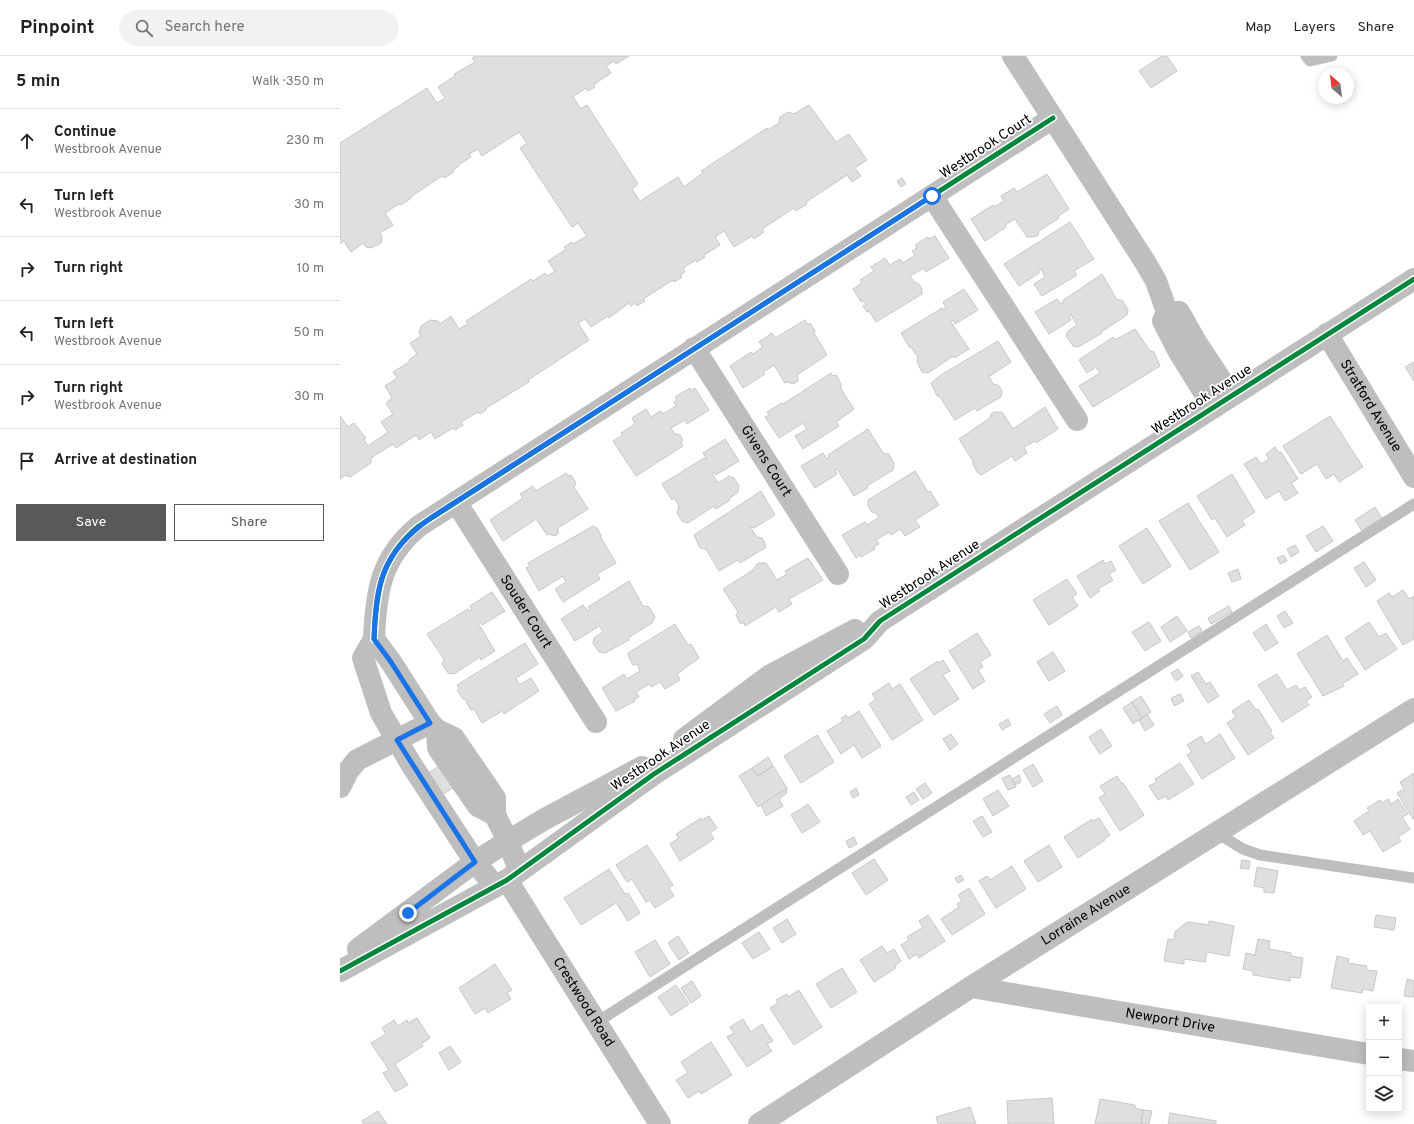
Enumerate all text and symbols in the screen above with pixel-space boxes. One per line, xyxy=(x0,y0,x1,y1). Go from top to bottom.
search box xyxy=(119,10,399,46)
text: Pinpoint xyxy=(20,16,95,40)
icon: search xyxy=(133,17,155,39)
text: Search here xyxy=(165,18,245,37)
text: Map xyxy=(1245,19,1271,36)
text: Layers xyxy=(1293,19,1335,36)
text: Share xyxy=(1357,19,1394,36)
north arrow xyxy=(1318,68,1354,104)
text: 5 min xyxy=(16,71,60,93)
text: Walk · 350 m xyxy=(252,74,324,90)
street label: Westbrook Court xyxy=(937,111,1035,183)
text: Continue xyxy=(54,123,116,142)
icon: ahead xyxy=(16,130,38,152)
text: 230 m xyxy=(286,133,324,149)
text: Westbrook Avenue xyxy=(54,142,162,158)
text: Turn left xyxy=(54,187,114,206)
route start xyxy=(923,187,941,205)
icon: left xyxy=(16,194,38,216)
text: 30 m xyxy=(294,197,324,213)
text: Westbrook Avenue xyxy=(54,206,162,222)
icon: right xyxy=(16,258,38,280)
text: Turn right xyxy=(54,259,123,278)
text: 10 m xyxy=(297,261,324,277)
text: Turn left xyxy=(54,315,114,334)
icon: left xyxy=(16,322,38,344)
text: 50 m xyxy=(294,325,324,341)
text: Westbrook Avenue xyxy=(54,334,162,350)
street label: Stratford Avenue xyxy=(1336,356,1405,455)
street label: Westbrook Avenue xyxy=(1149,361,1255,439)
text: Turn right xyxy=(54,379,123,398)
icon: right xyxy=(16,386,38,408)
text: 30 m xyxy=(294,389,324,405)
text: Westbrook Avenue xyxy=(54,398,162,414)
street label: Givens Court xyxy=(737,422,795,500)
icon: arrive xyxy=(16,450,38,472)
text: Arrive at destination xyxy=(54,451,197,470)
button: Save xyxy=(16,504,166,541)
button: Share xyxy=(174,504,324,541)
street label: Westbrook Avenue xyxy=(877,536,983,614)
street label: Souder Court xyxy=(496,572,556,652)
street label: Westbrook Avenue xyxy=(608,717,714,795)
street label: Lorraine Avenue xyxy=(1038,881,1134,949)
route end xyxy=(399,904,417,922)
street label: Crestwood Road xyxy=(549,954,618,1050)
map controls xyxy=(1366,1004,1402,1112)
button: + xyxy=(1366,1004,1402,1040)
street label: Newport Drive xyxy=(1124,1005,1216,1036)
button: − xyxy=(1366,1040,1402,1076)
button: layers xyxy=(1366,1076,1402,1112)

